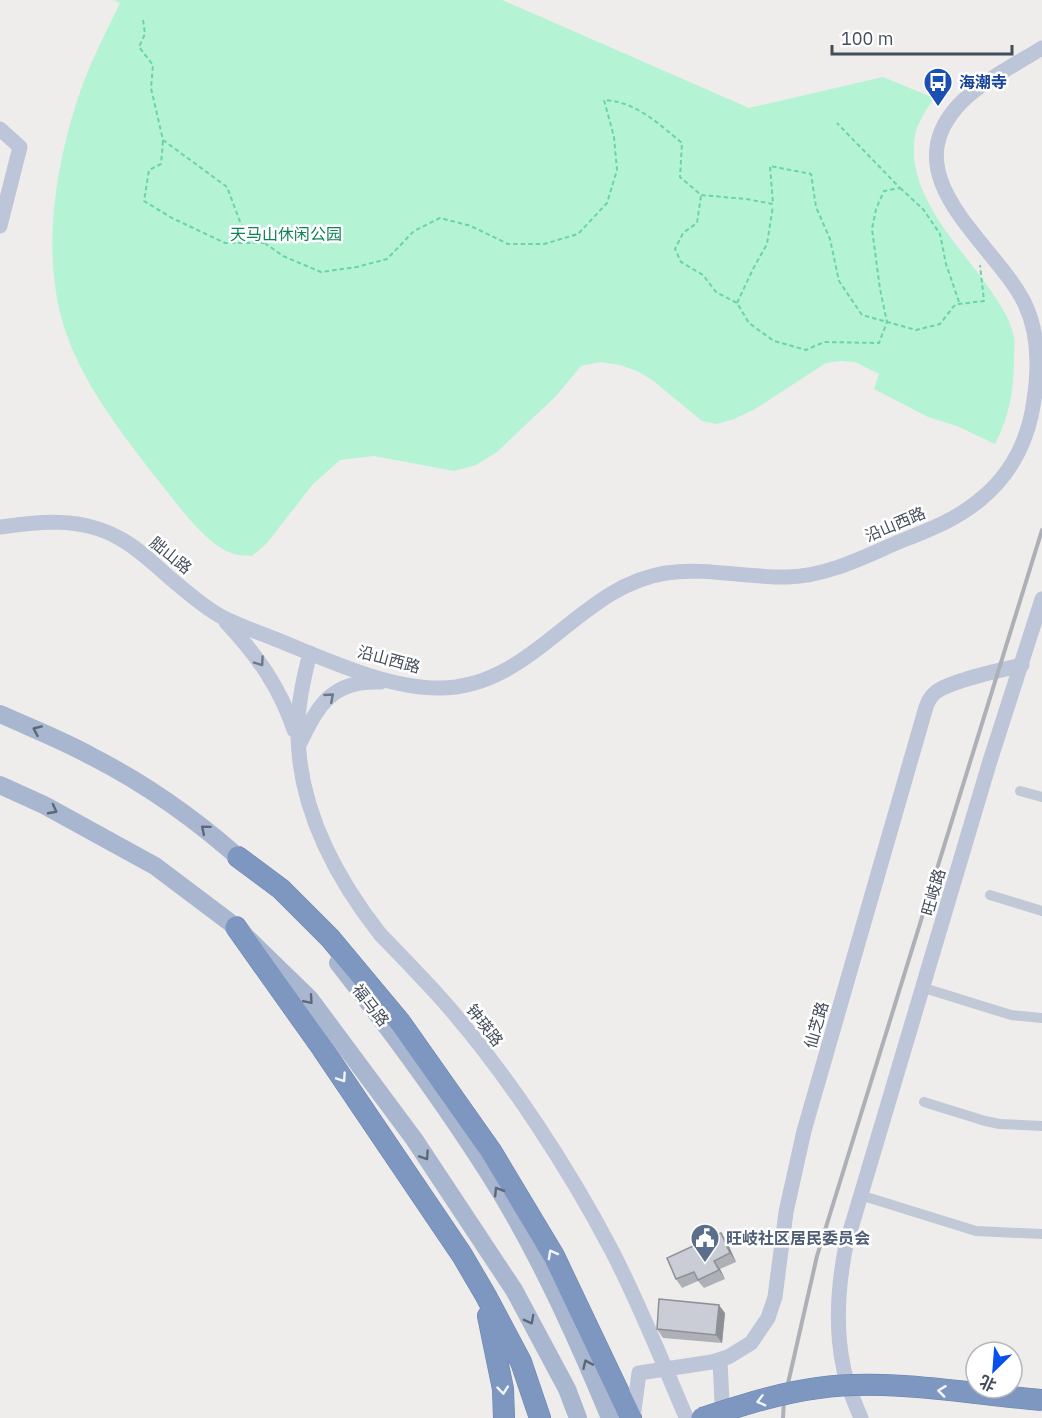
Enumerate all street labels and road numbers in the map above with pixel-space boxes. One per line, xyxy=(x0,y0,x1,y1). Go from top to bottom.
street label: 沿山西路 xyxy=(862,502,928,546)
street label: 胐山路 xyxy=(146,532,196,578)
street label: 沿山西路 xyxy=(355,641,423,677)
street label: 旺岐路 xyxy=(917,866,949,918)
street label: 福马路 xyxy=(348,980,394,1030)
street label: 仙芝路 xyxy=(800,999,832,1051)
street label: 钟瑛路 xyxy=(462,1000,508,1050)

